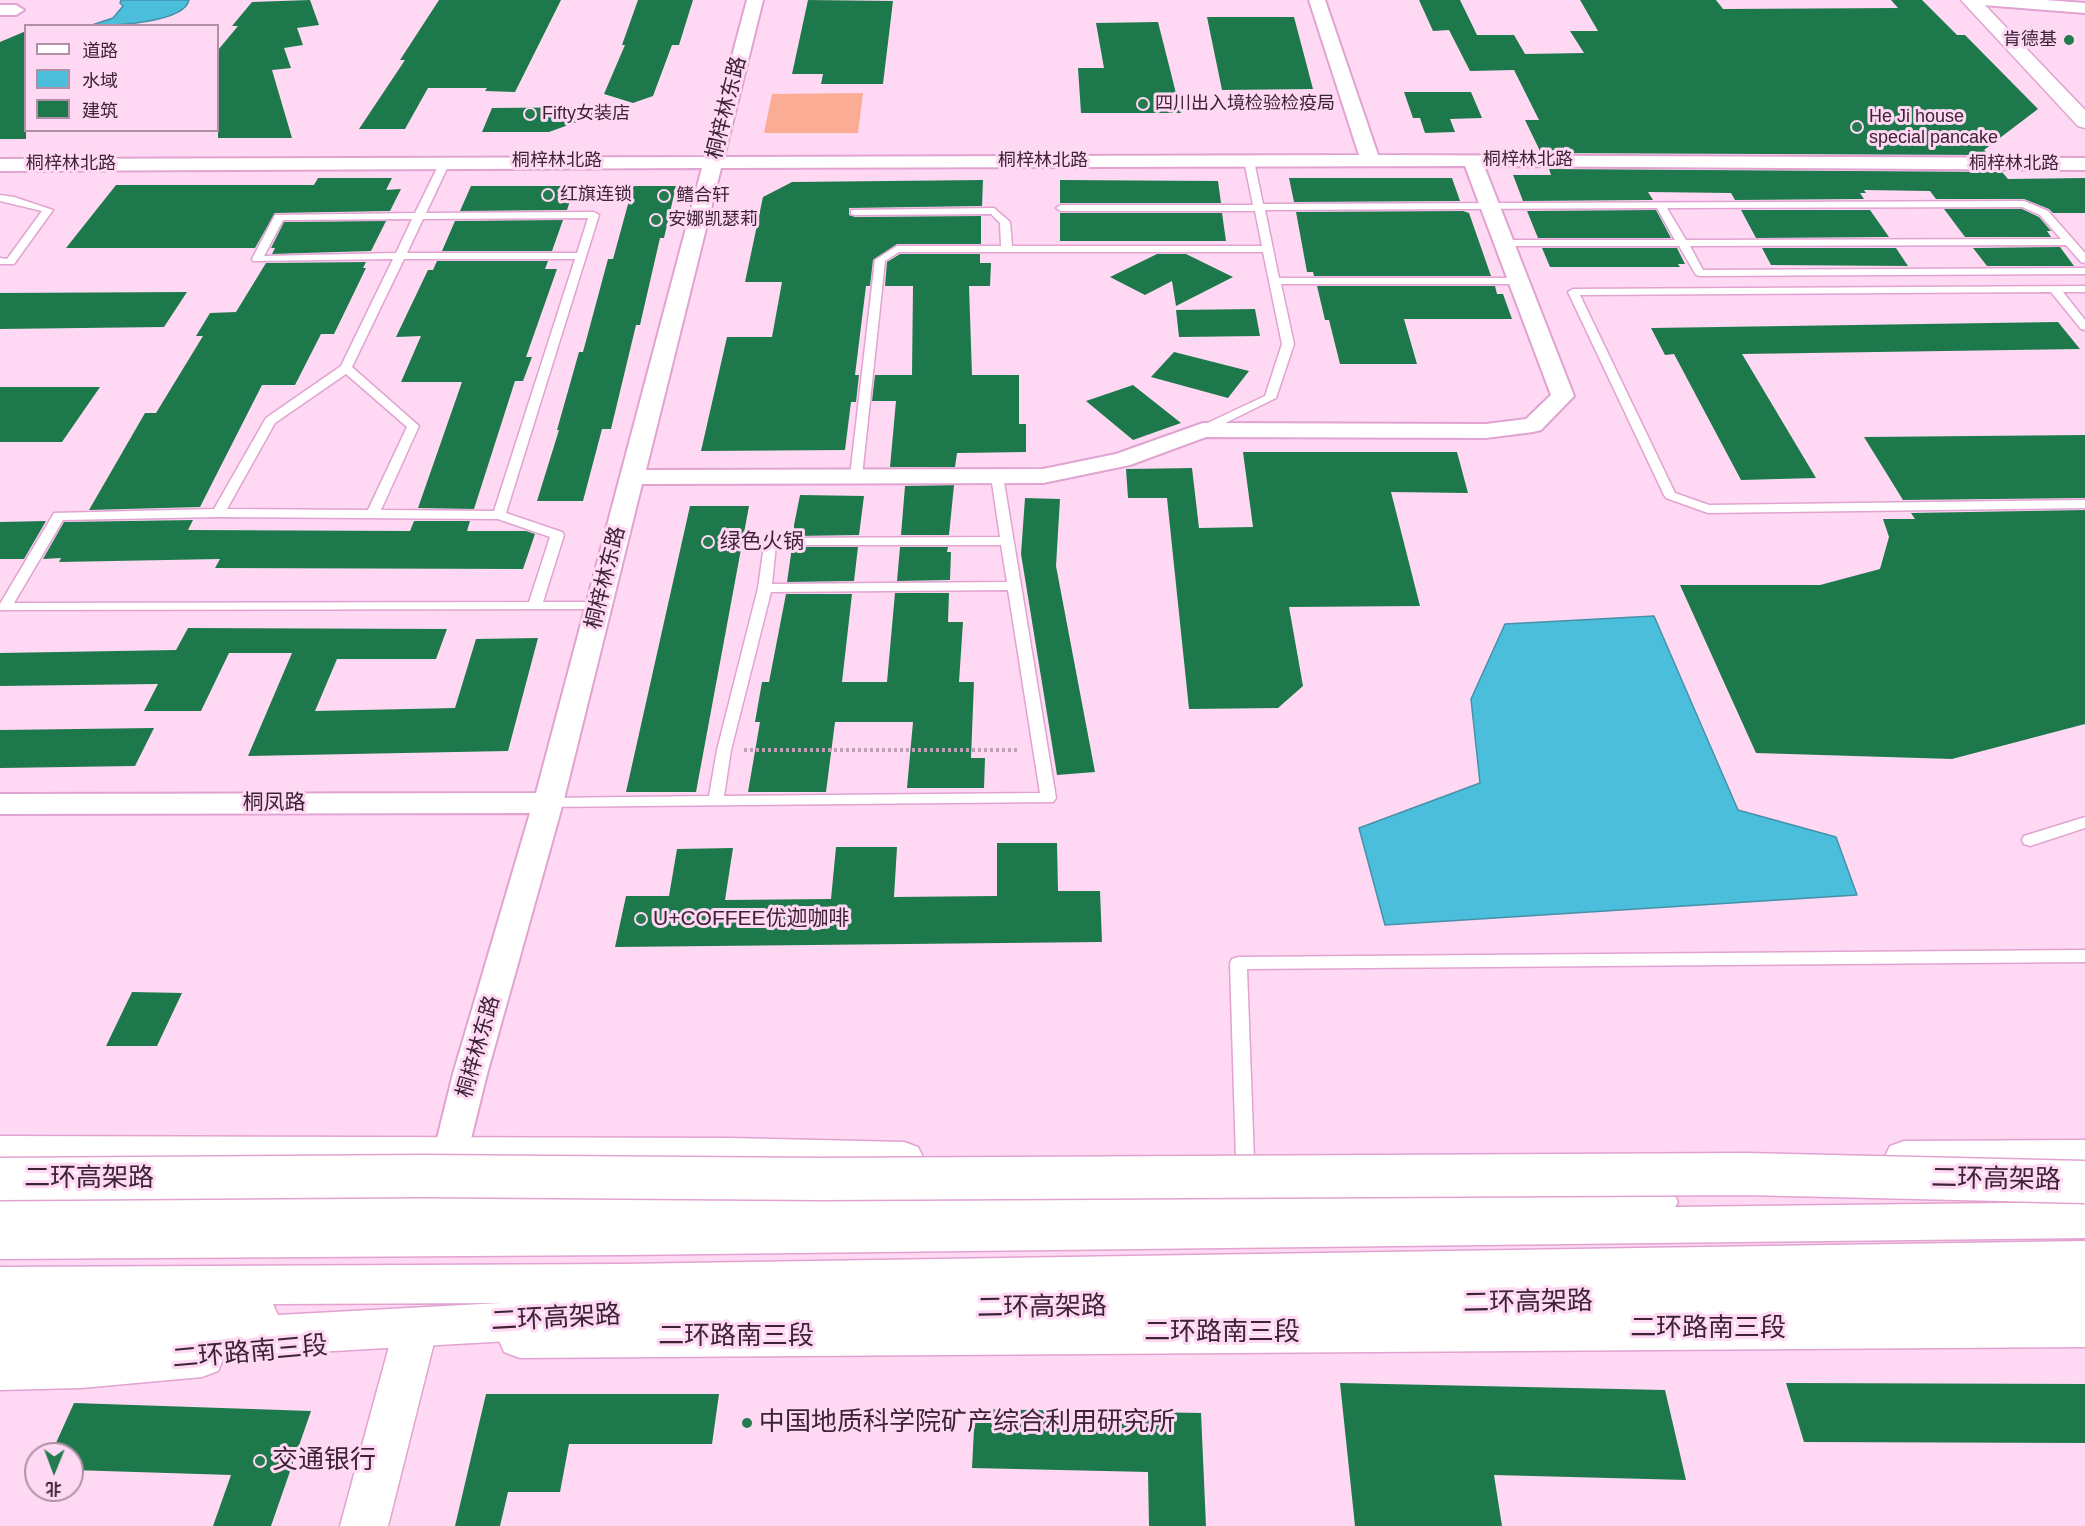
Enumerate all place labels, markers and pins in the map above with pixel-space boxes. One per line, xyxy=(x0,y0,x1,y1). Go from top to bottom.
place label: 肯德基 xyxy=(2003,29,2057,51)
marker: 肯德基 xyxy=(2062,33,2076,47)
place label: 四川出入境检验检疫局 xyxy=(1155,93,1335,115)
marker: 四川出入境检验检疫局 xyxy=(1136,97,1150,111)
place label: Fifty女装店 xyxy=(542,103,630,125)
place label: He Ji house special pancake xyxy=(1869,106,1998,148)
marker: Fifty女装店 xyxy=(523,107,537,121)
marker: He Ji house special pancake xyxy=(1850,120,1864,134)
place label: 红旗连锁 xyxy=(560,184,632,206)
place label: 鳍合轩 xyxy=(676,185,730,207)
marker: 红旗连锁 xyxy=(541,188,555,202)
marker: 鳍合轩 xyxy=(657,189,671,203)
place label: 安娜凯瑟莉 xyxy=(668,209,758,231)
marker: 安娜凯瑟莉 xyxy=(649,213,663,227)
place label: 绿色火锅 xyxy=(720,529,804,555)
marker: 绿色火锅 xyxy=(701,535,715,549)
place label: U+COFFEE优迦咖啡 xyxy=(653,906,850,932)
marker: U+COFFEE优迦咖啡 xyxy=(634,912,648,926)
place label: 中国地质科学院矿产综合利用研究所 xyxy=(759,1407,1175,1439)
marker: 中国地质科学院矿产综合利用研究所 xyxy=(740,1416,754,1430)
place label: 交通银行 xyxy=(272,1445,376,1477)
marker: 交通银行 xyxy=(253,1454,267,1468)

